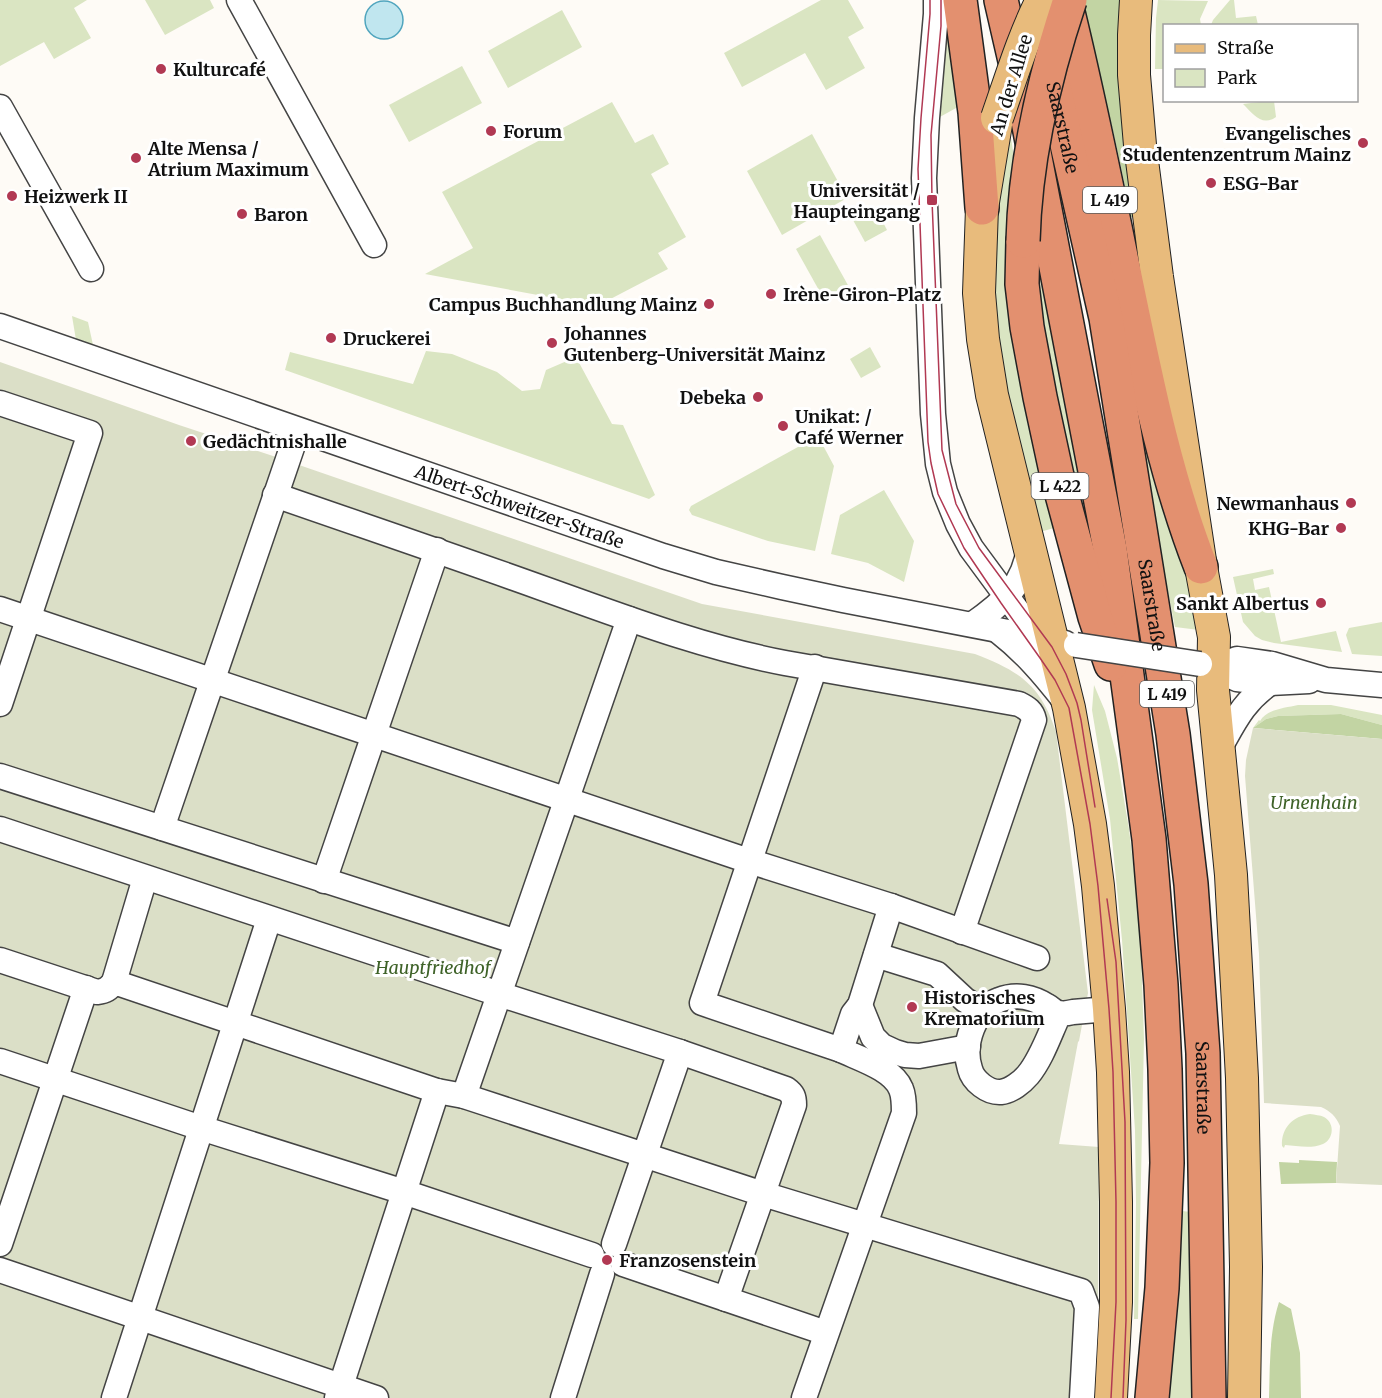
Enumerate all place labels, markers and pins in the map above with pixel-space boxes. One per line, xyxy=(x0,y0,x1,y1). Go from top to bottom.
place label: Kulturcafé xyxy=(173,58,266,81)
marker: Kulturcafé xyxy=(154,62,168,76)
place label: Forum xyxy=(503,120,562,143)
place label: Evangelisches Studentenzentrum Mainz xyxy=(1122,122,1351,166)
marker: Forum xyxy=(484,124,498,138)
marker: Evangelisches Studentenzentrum Mainz xyxy=(1356,136,1370,150)
place label: Alte Mensa / Atrium Maximum xyxy=(147,137,309,181)
marker: Alte Mensa / Atrium Maximum xyxy=(129,151,143,165)
place label: ESG-Bar xyxy=(1223,172,1299,195)
marker: ESG-Bar xyxy=(1204,176,1218,190)
place label: Universität / Haupteingang xyxy=(794,179,920,223)
place label: Heizwerk II xyxy=(24,185,128,208)
marker: Heizwerk II xyxy=(5,189,19,203)
marker: Universität / Haupteingang xyxy=(925,193,939,207)
place label: Baron xyxy=(254,203,308,226)
marker: Baron xyxy=(235,207,249,221)
place label: Irène-Giron-Platz xyxy=(783,283,941,306)
marker: Irène-Giron-Platz xyxy=(764,287,778,301)
place label: Campus Buchhandlung Mainz xyxy=(429,293,697,316)
marker: Campus Buchhandlung Mainz xyxy=(702,297,716,311)
place label: Johannes Gutenberg-Universität Mainz xyxy=(563,322,825,366)
place label: Druckerei xyxy=(343,327,431,350)
marker: Druckerei xyxy=(324,331,338,345)
marker: Johannes Gutenberg-Universität Mainz xyxy=(545,336,559,350)
place label: Debeka xyxy=(679,386,746,409)
marker: Debeka xyxy=(751,390,765,404)
place label: Unikat: / Café Werner xyxy=(795,405,904,449)
marker: Unikat: / Café Werner xyxy=(776,419,790,433)
place label: Gedächtnishalle xyxy=(203,430,347,453)
marker: Gedächtnishalle xyxy=(184,434,198,448)
place label: Newmanhaus xyxy=(1217,492,1339,515)
marker: Newmanhaus xyxy=(1344,496,1358,510)
place label: KHG-Bar xyxy=(1248,517,1329,540)
marker: KHG-Bar xyxy=(1334,521,1348,535)
place label: Sankt Albertus xyxy=(1176,592,1309,615)
marker: Sankt Albertus xyxy=(1314,596,1328,610)
place label: Historisches Krematorium xyxy=(924,986,1045,1030)
marker: Historisches Krematorium xyxy=(905,1000,919,1014)
place label: Franzosenstein xyxy=(619,1249,756,1272)
marker: Franzosenstein xyxy=(600,1253,614,1267)

